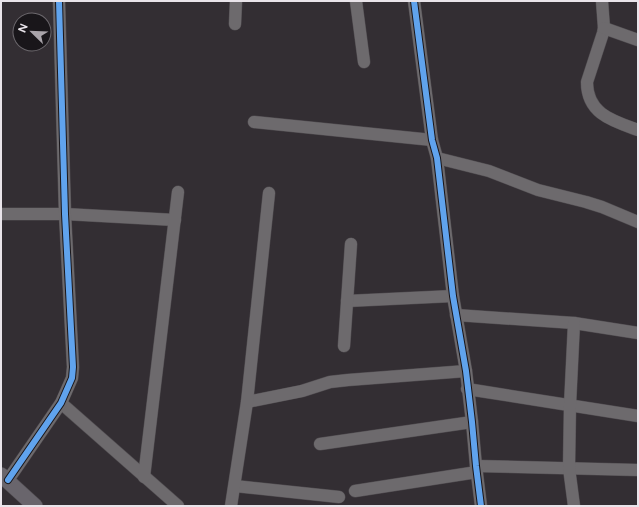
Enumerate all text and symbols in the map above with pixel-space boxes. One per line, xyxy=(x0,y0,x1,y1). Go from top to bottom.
north arrow xyxy=(12,12,52,52)
text: N xyxy=(16,22,31,35)

